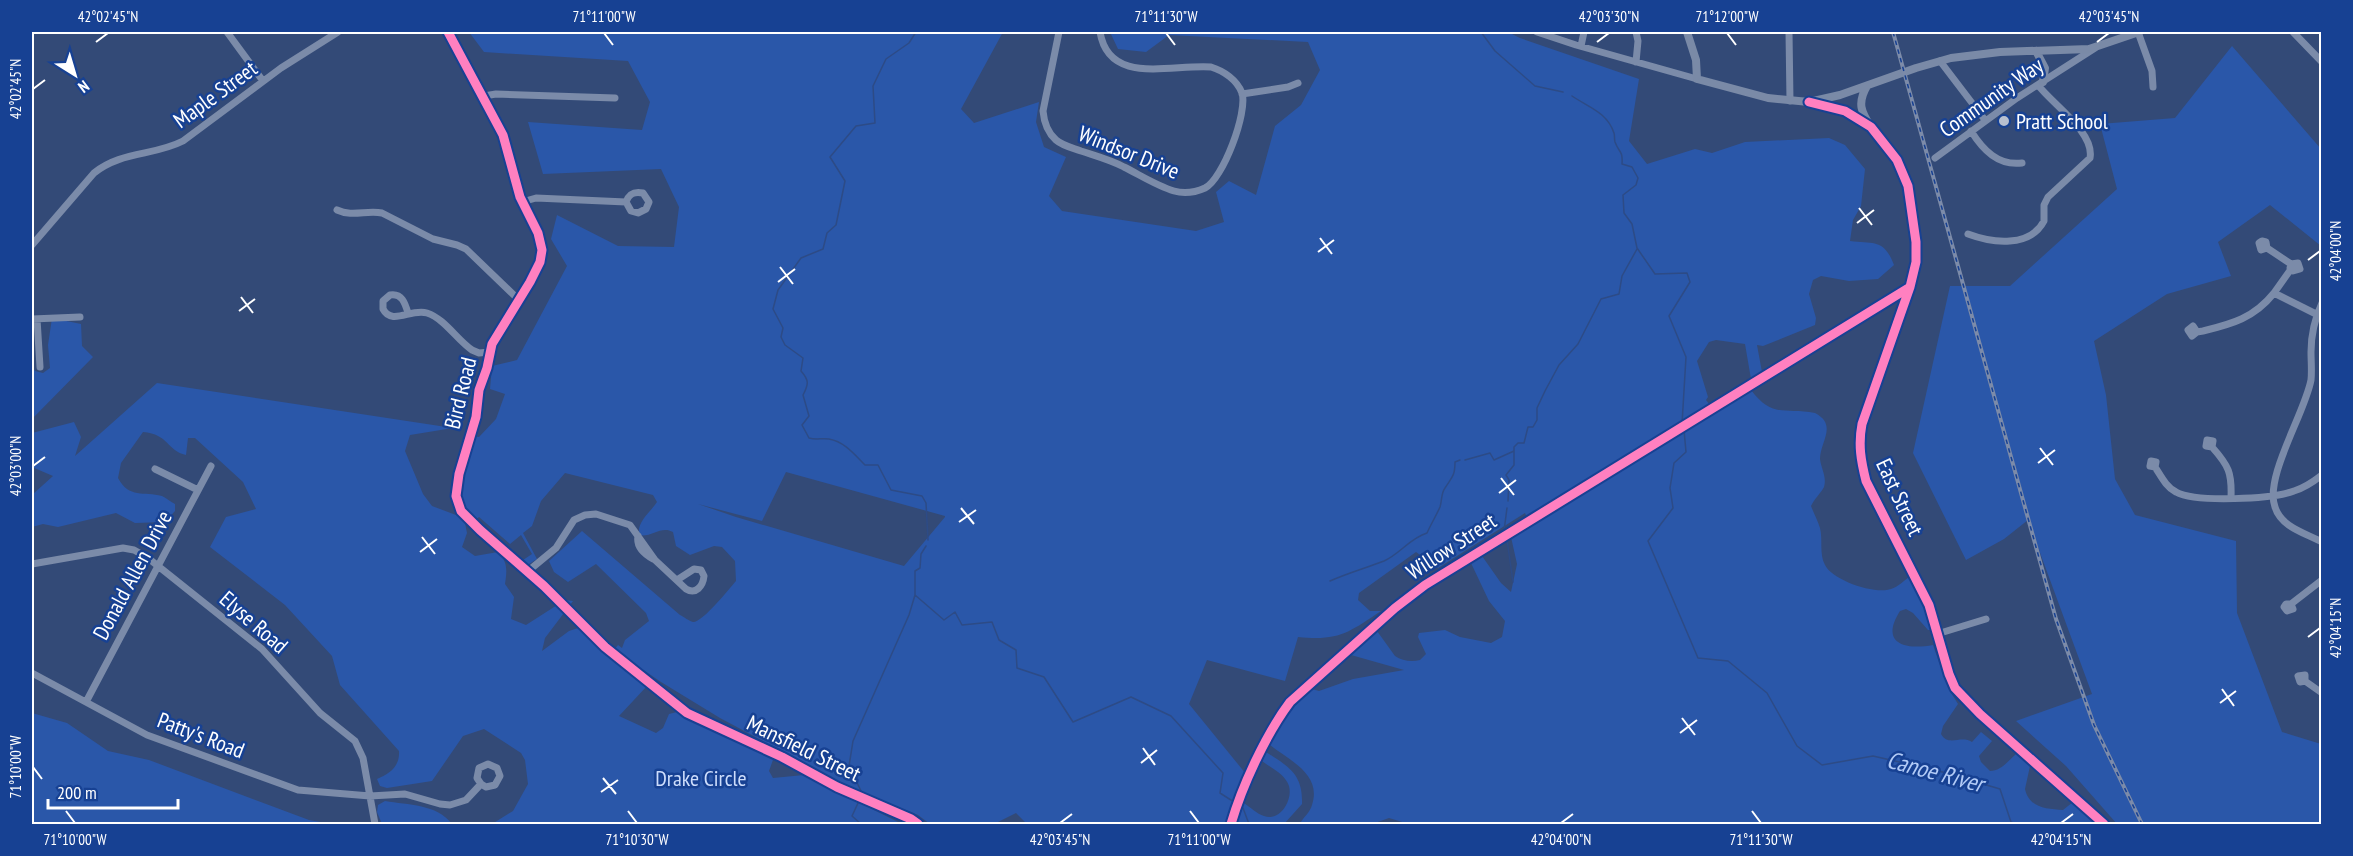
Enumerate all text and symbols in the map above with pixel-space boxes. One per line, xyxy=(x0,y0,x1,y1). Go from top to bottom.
text: 42°02'45"N xyxy=(78,7,138,26)
text: 71°11'00"W xyxy=(572,7,636,26)
text: 71°11'30"W xyxy=(1134,7,1198,26)
text: 42°03'30"N xyxy=(1579,7,1639,26)
text: 71°12'00"W xyxy=(1695,7,1759,26)
text: 42°03'45"N xyxy=(2079,7,2139,26)
north arrow xyxy=(45,45,105,105)
street label: Community Way xyxy=(1934,51,2049,143)
street label: Maple Street xyxy=(168,54,262,134)
text: 42°02'45"N xyxy=(6,59,25,119)
text: N xyxy=(75,76,93,98)
place label: Pratt School xyxy=(2016,107,2109,135)
marker: Pratt School xyxy=(1997,114,2011,128)
street label: Windsor Drive xyxy=(1074,119,1184,185)
text: 42°04'00"N xyxy=(2326,221,2345,281)
street label: Bird Road xyxy=(438,354,482,432)
text: 42°03'00"N xyxy=(6,436,25,496)
street label: East Street xyxy=(1870,454,1930,540)
street label: Donald Allen Drive xyxy=(86,506,178,644)
street label: Willow Street xyxy=(1401,507,1501,585)
street label: Elyse Road xyxy=(214,585,294,659)
text: 42°04'15"N xyxy=(2326,598,2345,658)
street label: Patty's Road xyxy=(154,706,248,764)
street label: Mansfield Street xyxy=(742,708,866,788)
text: 71°10'00"W xyxy=(6,735,25,799)
water label: Canoe River xyxy=(1883,744,1990,800)
park label: Drake Circle xyxy=(655,764,747,792)
scale bar xyxy=(48,772,178,810)
text: 200 m xyxy=(57,781,97,804)
text: 71°10'00"W xyxy=(43,830,107,849)
text: 71°10'30"W xyxy=(605,830,669,849)
text: 42°03'45"N xyxy=(1030,830,1090,849)
text: 71°11'00"W xyxy=(1167,830,1231,849)
text: 42°04'00"N xyxy=(1531,830,1591,849)
text: 71°11'30"W xyxy=(1729,830,1793,849)
text: 42°04'15"N xyxy=(2031,830,2091,849)

